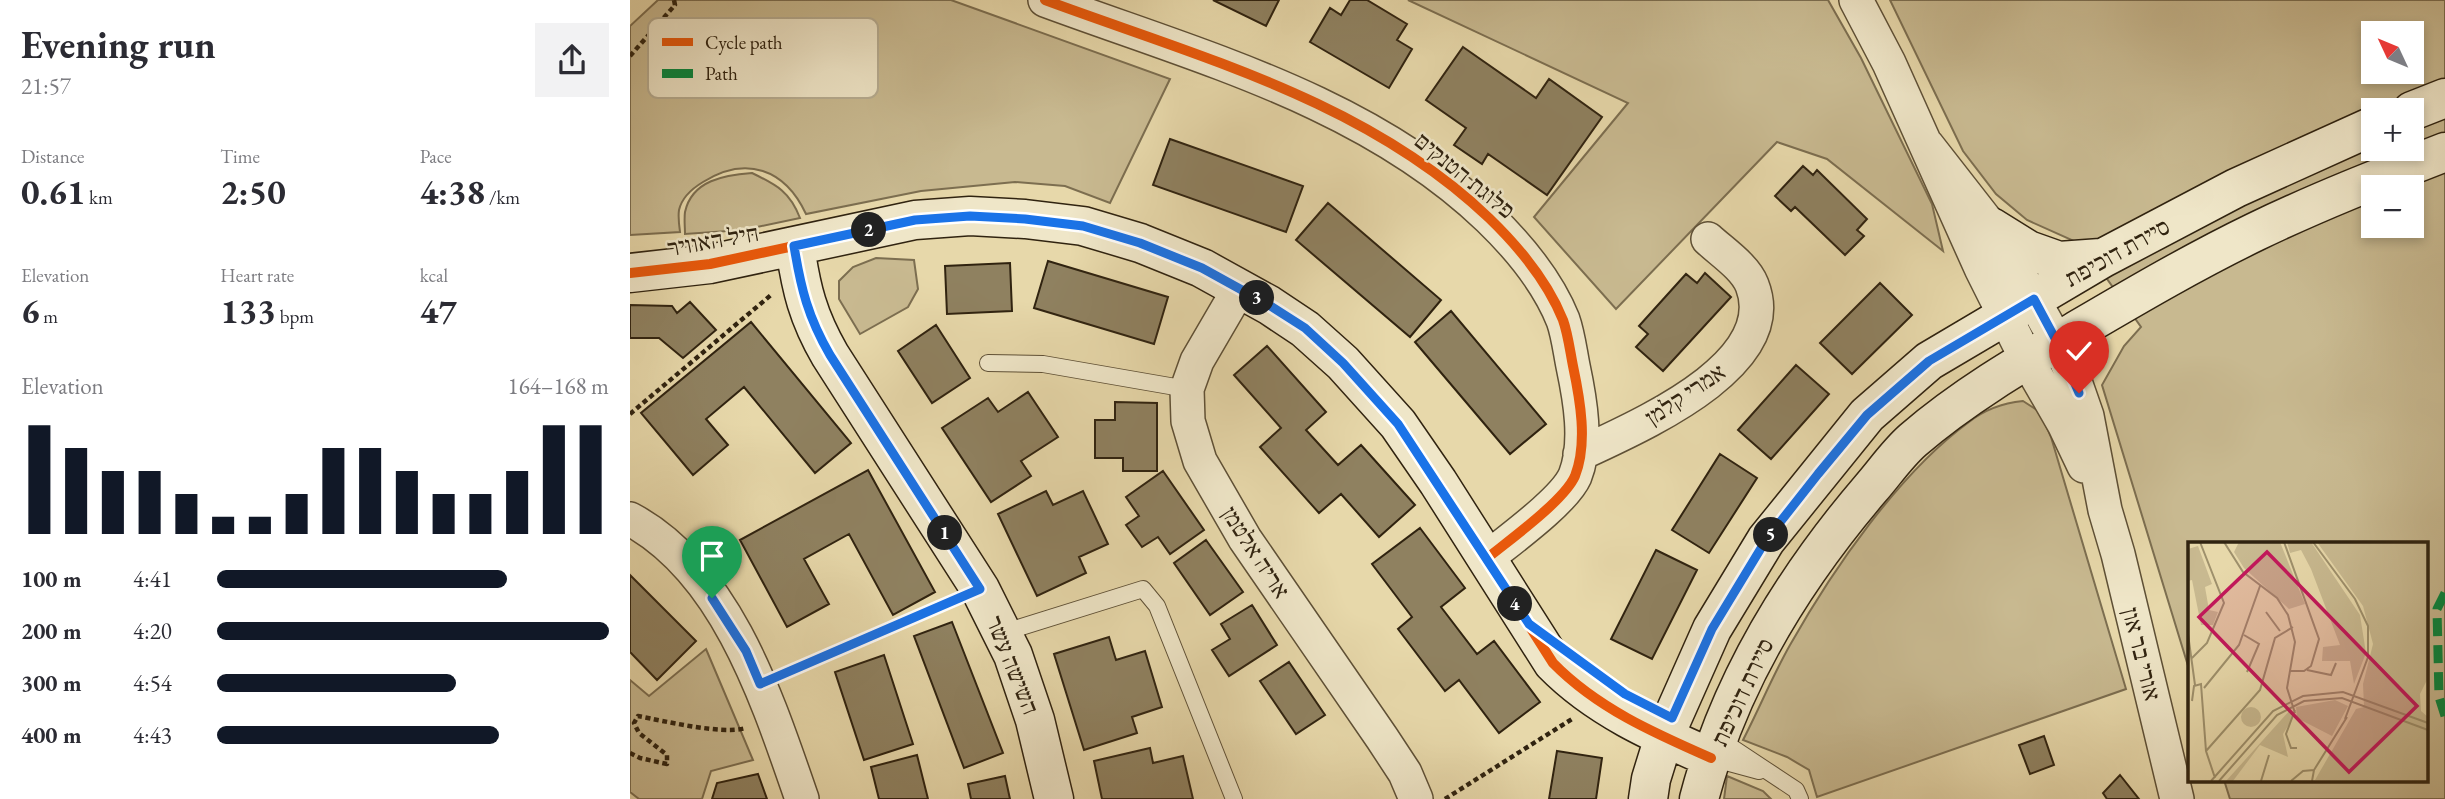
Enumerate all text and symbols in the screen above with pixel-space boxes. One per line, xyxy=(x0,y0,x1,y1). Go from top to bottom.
legend xyxy=(648,18,878,98)
text: Evening run xyxy=(21,20,216,69)
north arrow xyxy=(2361,21,2424,84)
map controls xyxy=(2361,21,2424,238)
button: share xyxy=(535,23,609,97)
text: Cycle path xyxy=(705,30,783,55)
text: Path xyxy=(705,61,738,86)
text: 21:57 xyxy=(21,71,71,101)
button: + xyxy=(2361,98,2424,161)
street label: פלוגת הטנקים xyxy=(1408,125,1522,225)
text: Distance xyxy=(21,144,84,169)
text: Time xyxy=(220,144,260,169)
text: Pace xyxy=(420,144,452,169)
text: 0.61 xyxy=(21,169,85,214)
text: 2:50 xyxy=(220,169,286,214)
text: 4:38 xyxy=(420,169,485,214)
button: − xyxy=(2361,175,2424,238)
text: km xyxy=(85,185,113,210)
text: /km xyxy=(485,185,520,210)
street label: סיירת דוכיפת xyxy=(2059,210,2175,294)
pin: 2 xyxy=(852,212,886,247)
street label: חיל האוויר xyxy=(665,217,761,263)
text: 2 xyxy=(863,217,874,242)
text: Elevation xyxy=(21,263,89,288)
text: Heart rate xyxy=(220,263,294,288)
text: kcal xyxy=(420,263,448,288)
pin: 3 xyxy=(1240,280,1274,316)
text: 3 xyxy=(1251,285,1262,310)
text: 6 xyxy=(21,288,40,333)
text: 133 xyxy=(220,288,276,333)
text: 47 xyxy=(420,288,457,333)
text: m xyxy=(40,304,58,329)
text: bpm xyxy=(276,304,314,329)
pin xyxy=(2049,321,2109,393)
icon: check xyxy=(2060,332,2098,370)
street label: אמרי קלמן xyxy=(1639,356,1731,432)
text: Elevation xyxy=(21,371,104,401)
text: 164–168 m xyxy=(508,371,609,401)
street label: אריה אלטמן xyxy=(1215,500,1297,604)
pin: 1 xyxy=(928,516,962,550)
pin: 5 xyxy=(1754,518,1788,552)
text: 1 xyxy=(939,520,950,545)
text: 5 xyxy=(1765,522,1776,547)
pin xyxy=(682,526,742,598)
icon: arrive xyxy=(693,537,731,575)
inset map xyxy=(2188,542,2428,782)
text: 100 m xyxy=(21,564,82,594)
text: 4:41 xyxy=(133,564,172,594)
pin: 4 xyxy=(1498,586,1533,622)
text: 4 xyxy=(1509,591,1520,616)
street label: אורי בר און xyxy=(2115,604,2169,704)
street label: השישה עשר xyxy=(979,611,1047,719)
text: 200 m xyxy=(21,616,82,646)
text: 4:20 xyxy=(133,616,172,646)
street label: סיירת דוכיפת xyxy=(1703,633,1781,751)
text: 300 m xyxy=(21,668,82,698)
text: 4:54 xyxy=(133,668,172,698)
text: 400 m xyxy=(21,720,82,750)
text: 4:43 xyxy=(133,720,172,750)

